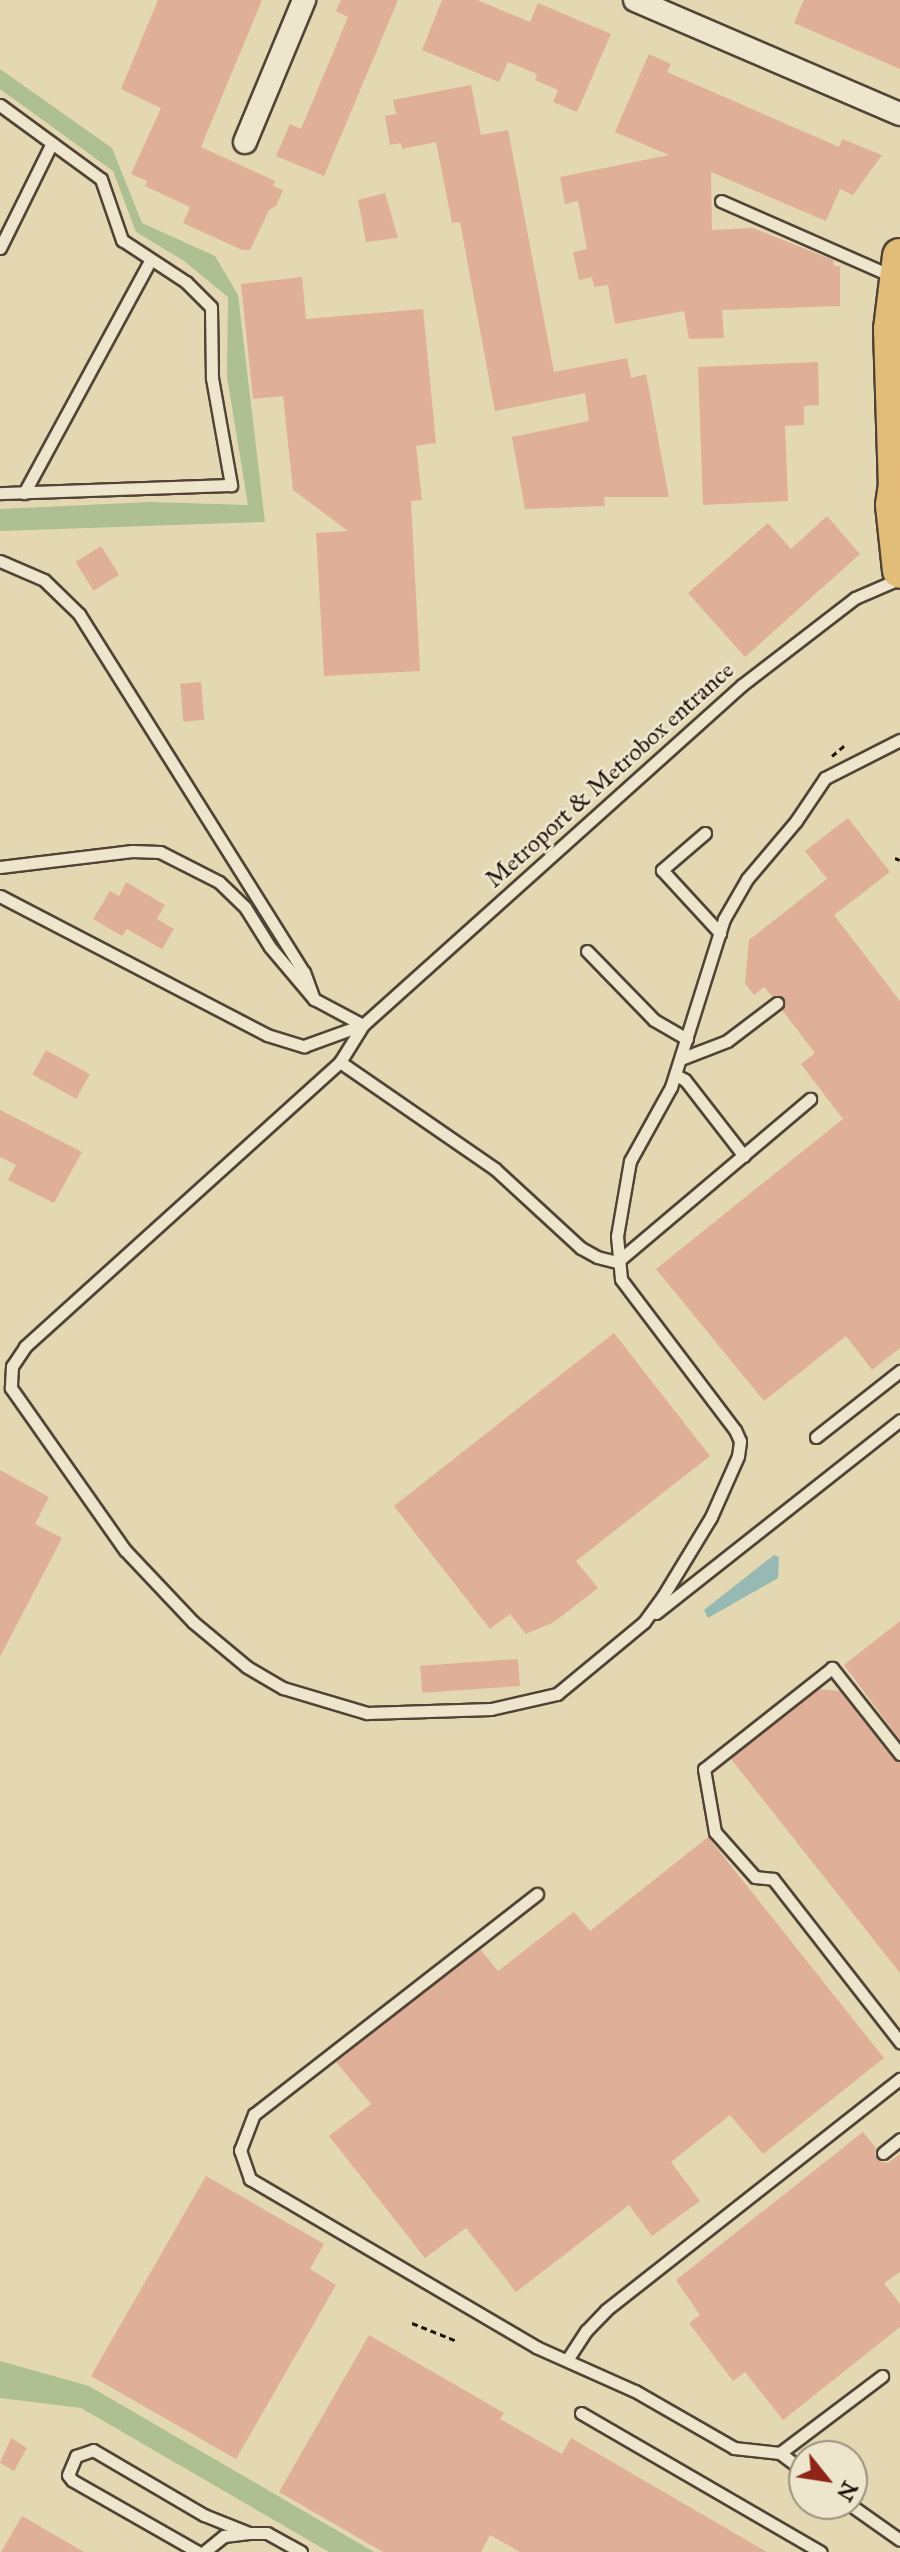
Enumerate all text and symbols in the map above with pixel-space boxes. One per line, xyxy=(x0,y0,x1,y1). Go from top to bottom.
street label: Metroport & Metrobox entrance xyxy=(480,656,740,894)
north arrow xyxy=(788,2440,868,2520)
text: N xyxy=(831,2476,864,2506)

